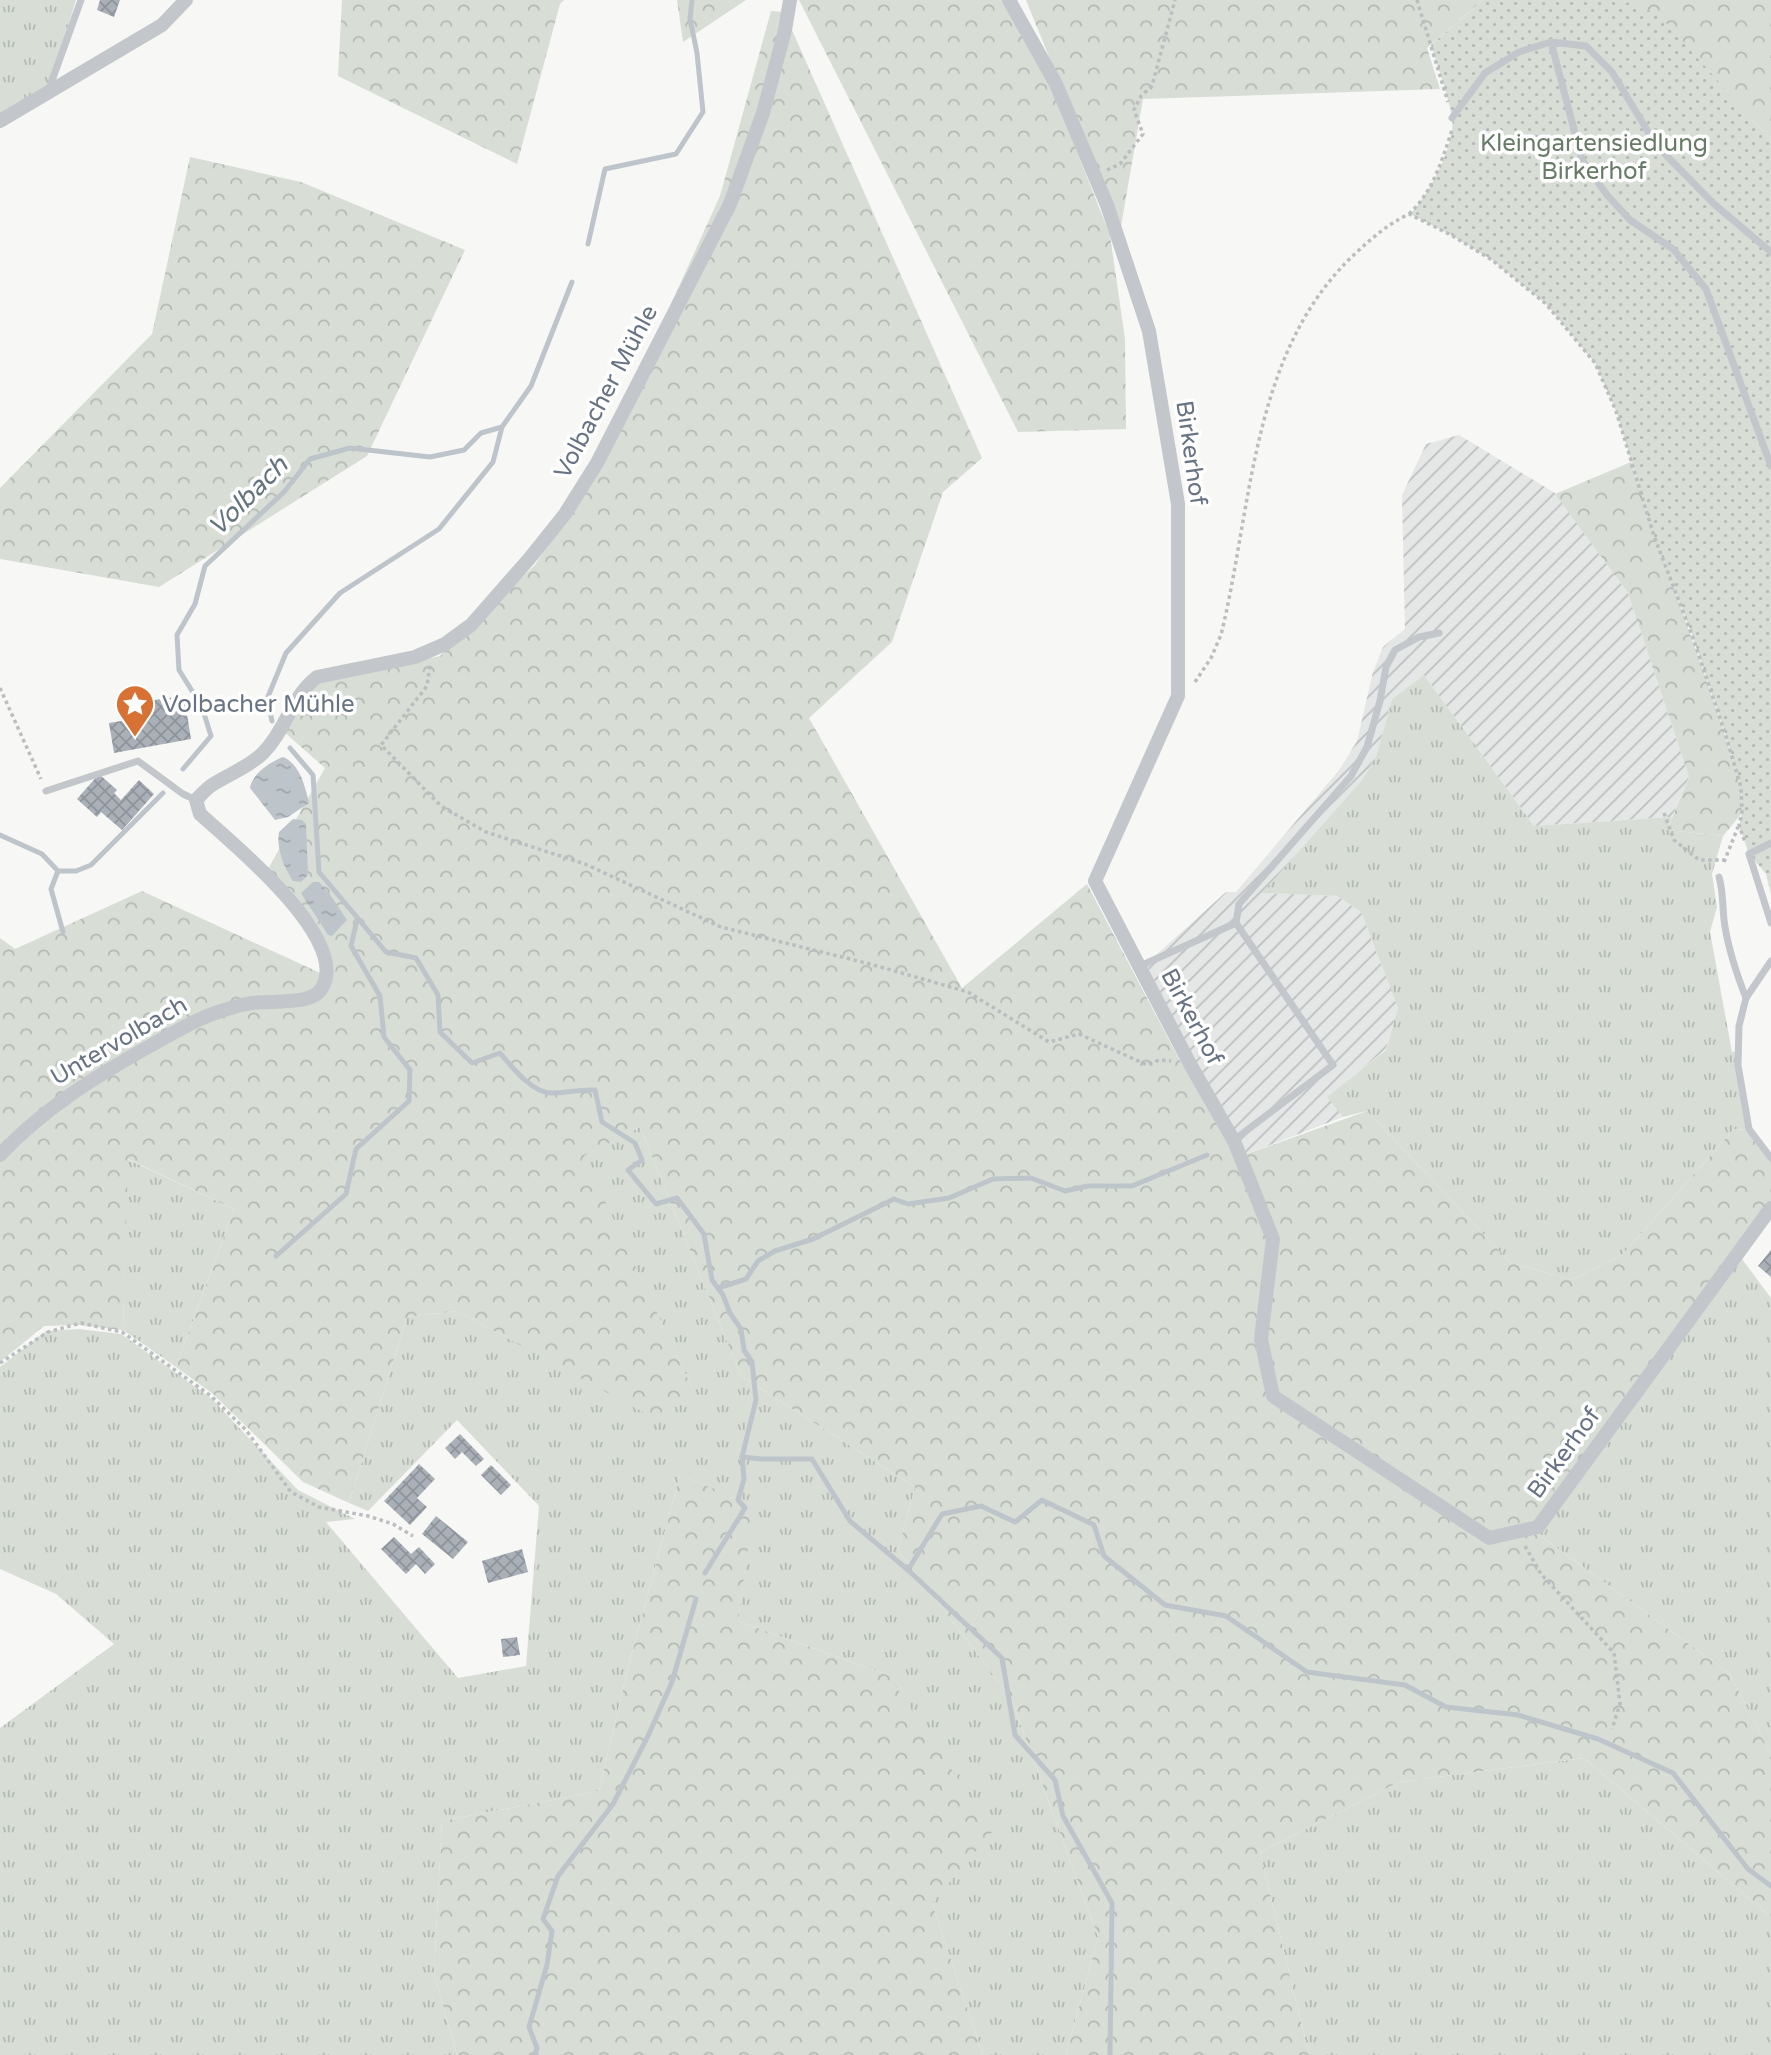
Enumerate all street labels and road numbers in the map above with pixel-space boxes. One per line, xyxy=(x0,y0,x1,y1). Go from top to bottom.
street label: Volbacher Mühle xyxy=(548,300,664,484)
street label: Birkerhof xyxy=(1169,399,1213,508)
street label: Birkerhof xyxy=(1154,964,1230,1071)
street label: Untervolbach xyxy=(45,990,193,1092)
street label: Birkerhof xyxy=(1521,1401,1607,1504)

